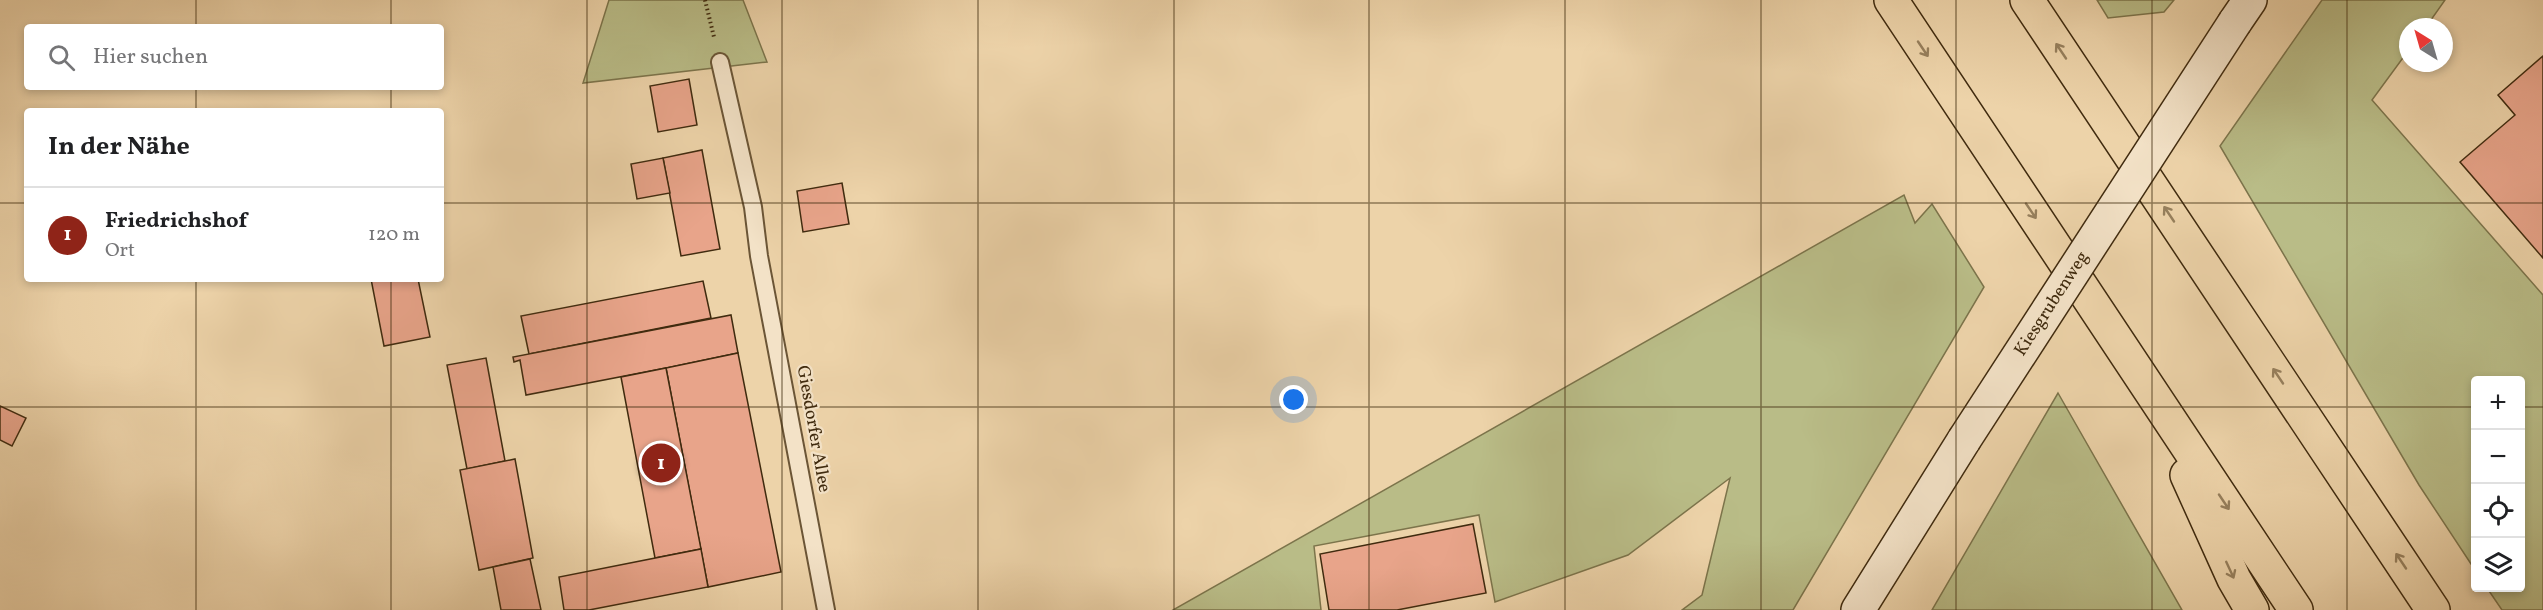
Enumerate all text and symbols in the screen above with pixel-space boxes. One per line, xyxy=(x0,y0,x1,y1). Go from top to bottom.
north arrow xyxy=(2399,18,2453,72)
search box xyxy=(24,24,444,90)
one-way arrow xyxy=(1917,40,1929,57)
icon: search xyxy=(45,41,78,74)
text: Hier suchen xyxy=(93,42,208,73)
one-way arrow xyxy=(2055,44,2067,60)
text: In der Nähe xyxy=(48,129,190,165)
one-way arrow xyxy=(2025,203,2037,219)
one-way arrow xyxy=(2163,205,2176,222)
text: Friedrichshof xyxy=(105,206,247,237)
text: 1 xyxy=(63,221,72,249)
text: 120 m xyxy=(368,221,420,249)
text: Ort xyxy=(105,237,135,265)
street label: Kiesgrubenweg xyxy=(2009,247,2095,361)
street label: Giesdorfer Allee xyxy=(790,364,836,494)
one-way arrow xyxy=(2272,368,2284,384)
map controls xyxy=(2471,376,2525,592)
button: + xyxy=(2471,376,2525,430)
your location xyxy=(1279,385,1308,414)
button: − xyxy=(2471,430,2525,484)
pin: 1 xyxy=(642,440,680,486)
button: locate xyxy=(2471,484,2525,538)
one-way arrow xyxy=(2218,493,2230,509)
button: layers xyxy=(2471,538,2525,592)
one-way arrow xyxy=(2395,553,2407,570)
one-way arrow xyxy=(2225,561,2237,579)

